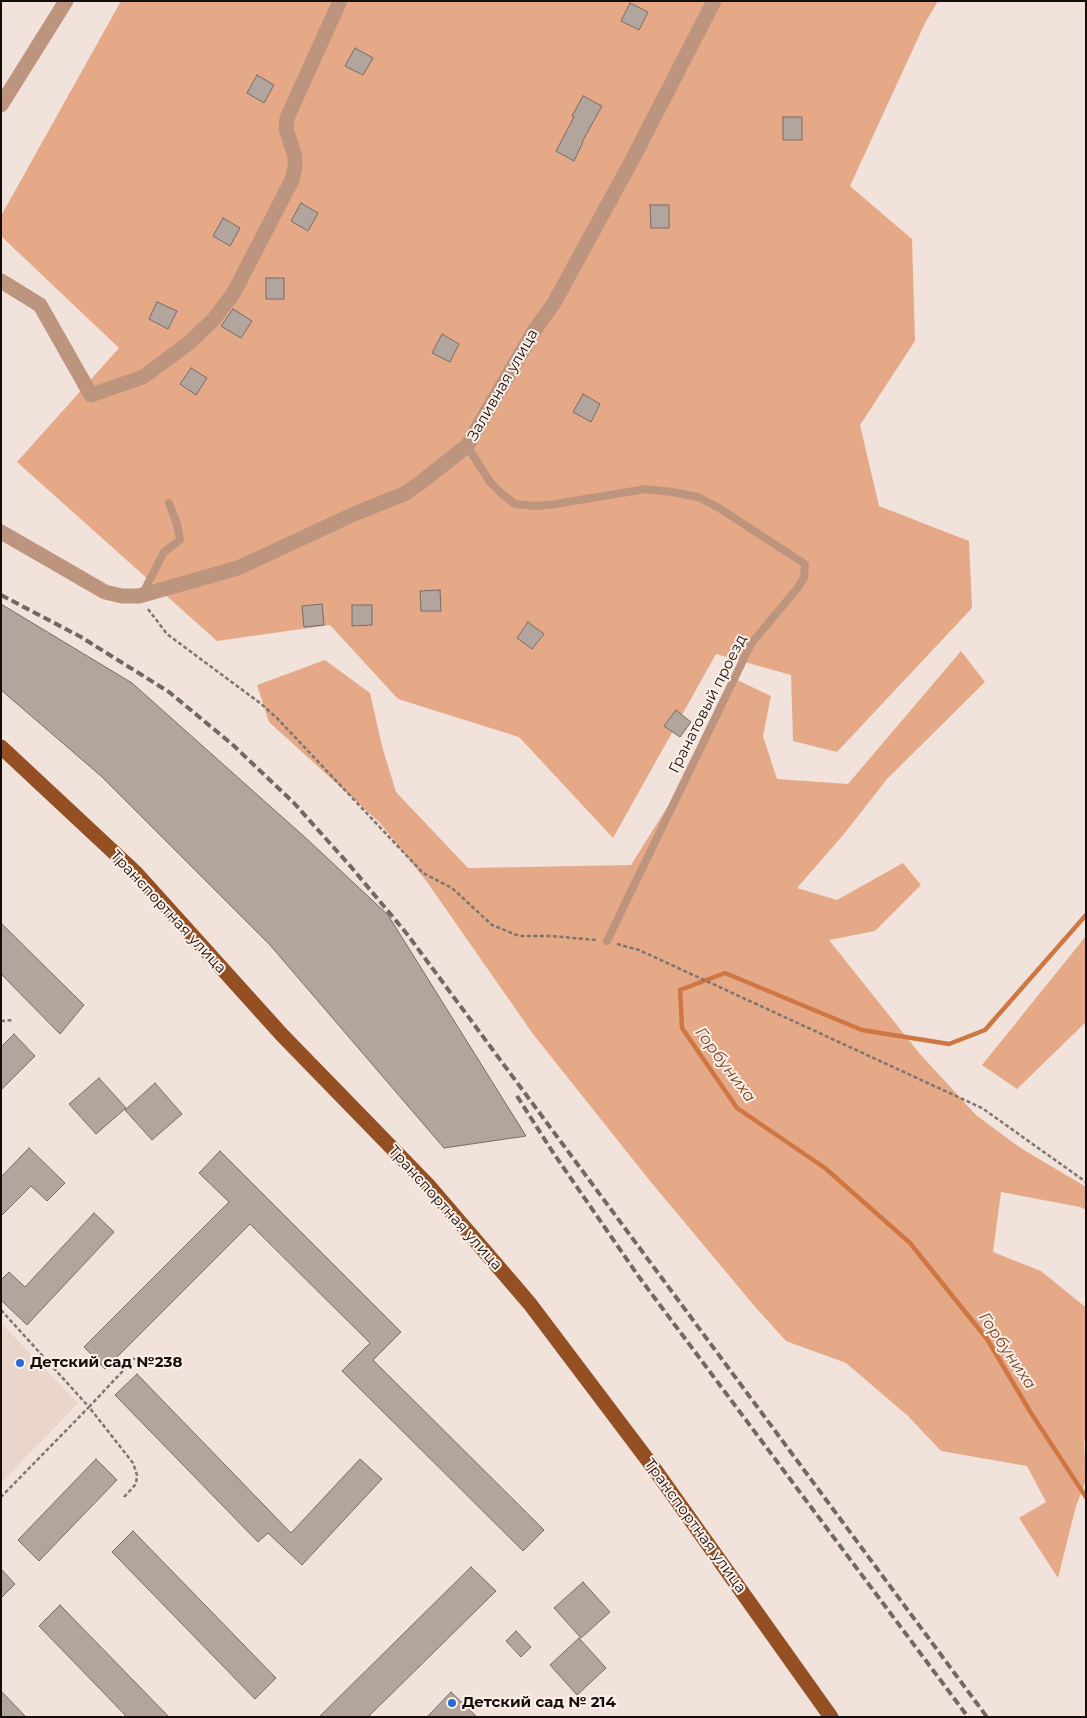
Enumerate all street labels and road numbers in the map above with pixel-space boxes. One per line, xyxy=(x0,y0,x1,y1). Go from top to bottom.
street label: Заливная улица xyxy=(464,326,542,444)
street label: Гранатовый проезд xyxy=(665,632,751,776)
street label: Транспортная улица xyxy=(106,847,230,977)
street label: Транспортная улица xyxy=(384,1142,506,1274)
street label: Транспортная улица xyxy=(640,1455,750,1597)

